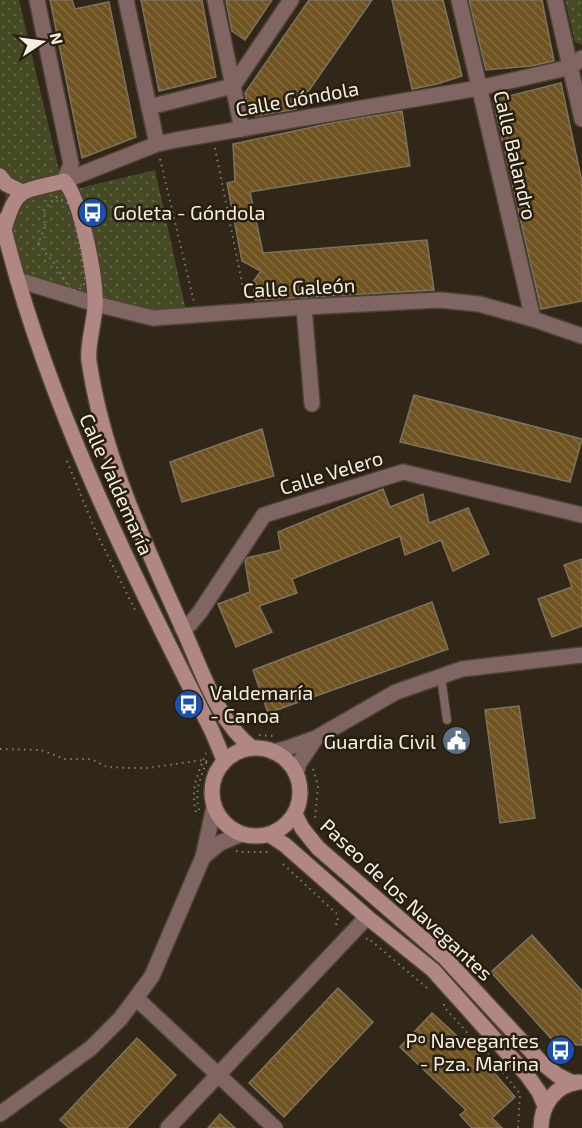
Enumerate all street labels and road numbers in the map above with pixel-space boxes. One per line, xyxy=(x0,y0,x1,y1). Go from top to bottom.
street label: Calle Góndola xyxy=(233,75,361,121)
street label: Calle Balandro xyxy=(489,88,543,222)
street label: Calle Galeón xyxy=(242,272,356,302)
street label: Calle Valdemaría xyxy=(75,410,159,558)
street label: Calle Velero xyxy=(276,445,386,499)
street label: Paseo de los Navegantes xyxy=(316,813,498,985)

